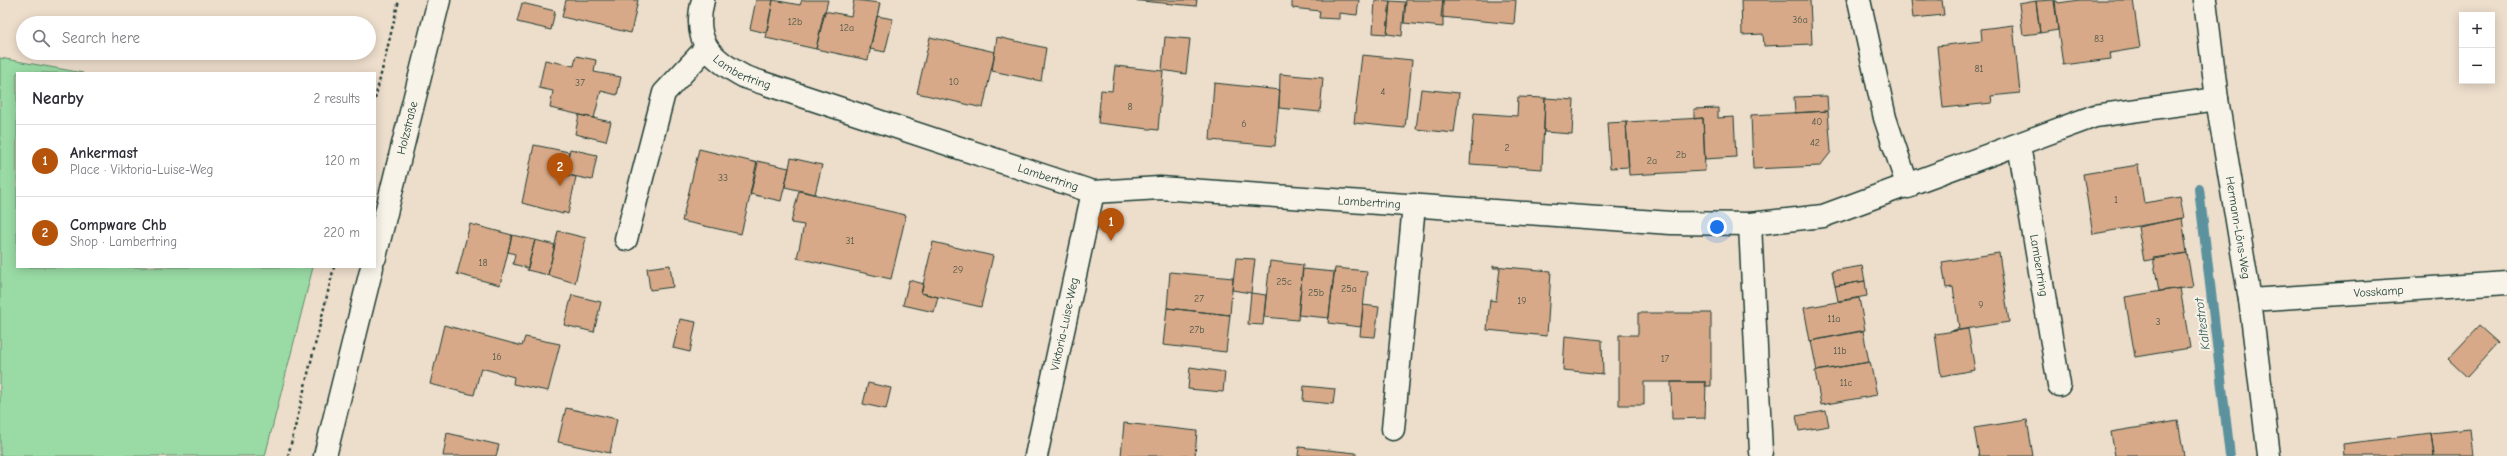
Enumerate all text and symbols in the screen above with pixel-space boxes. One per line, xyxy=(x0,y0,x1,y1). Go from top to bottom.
map controls xyxy=(2459,12,2495,84)
button: + xyxy=(2459,12,2495,48)
house number: 36a xyxy=(1792,14,1808,26)
search box xyxy=(16,16,376,60)
house number: 12b xyxy=(788,16,802,28)
house number: 12a xyxy=(840,22,854,34)
icon: search xyxy=(30,27,52,49)
text: Search here xyxy=(62,29,140,47)
house number: 83 xyxy=(2094,33,2104,45)
button: − xyxy=(2459,48,2495,84)
street label: Lambertring xyxy=(710,52,773,92)
house number: 81 xyxy=(1974,63,1984,75)
house number: 10 xyxy=(949,76,959,88)
house number: 37 xyxy=(575,77,585,89)
house number: 4 xyxy=(1381,86,1386,98)
text: Nearby xyxy=(32,89,83,108)
text: 2 results xyxy=(313,91,360,106)
street label: Holzstraße xyxy=(394,100,421,156)
house number: 8 xyxy=(1127,101,1133,113)
house number: 40 xyxy=(1812,116,1822,128)
house number: 6 xyxy=(1241,118,1247,130)
house number: 42 xyxy=(1810,137,1820,149)
house number: 2 xyxy=(1504,142,1510,154)
text: Ankermast xyxy=(70,144,138,162)
house number: 2b xyxy=(1676,149,1686,161)
text: 1 xyxy=(42,153,48,168)
text: 120 m xyxy=(325,153,360,168)
pin: 2 xyxy=(547,153,573,186)
house number: 2a xyxy=(1647,155,1657,167)
street label: Lambertring xyxy=(1016,161,1080,194)
text: Place · Viktoria-Luise-Weg xyxy=(70,162,214,177)
house number: 33 xyxy=(718,172,728,184)
street label: Hermann-Löns-Weg xyxy=(2223,175,2253,280)
street label: Lambertring xyxy=(1337,193,1401,211)
house number: 1 xyxy=(2114,194,2118,206)
pin: 1 xyxy=(1098,208,1124,241)
text: Compware Chb xyxy=(70,216,167,234)
your location xyxy=(1707,217,1727,237)
text: 2 xyxy=(42,225,48,240)
text: 220 m xyxy=(323,225,360,240)
street label: Lambertring xyxy=(2027,233,2051,298)
text: Shop · Lambertring xyxy=(70,234,177,249)
house number: 31 xyxy=(845,235,855,247)
house number: 18 xyxy=(478,257,488,269)
house number: 29 xyxy=(953,264,963,276)
street label: Viktoria-Luise-Weg xyxy=(1048,276,1081,372)
house number: 25c xyxy=(1276,276,1292,288)
house number: 25a xyxy=(1341,283,1357,295)
street label: Vosskamp xyxy=(2353,283,2404,300)
house number: 25b xyxy=(1308,287,1324,299)
house number: 27 xyxy=(1194,293,1204,305)
house number: 19 xyxy=(1517,295,1527,307)
water label: Kaltestrot xyxy=(2191,296,2213,351)
house number: 9 xyxy=(1978,299,1984,311)
house number: 11a xyxy=(1827,313,1841,325)
house number: 3 xyxy=(2155,316,2161,328)
house number: 27b xyxy=(1189,324,1205,336)
house number: 11b xyxy=(1833,345,1847,357)
house number: 16 xyxy=(492,351,502,363)
house number: 17 xyxy=(1661,353,1670,365)
house number: 11c xyxy=(1840,377,1853,389)

